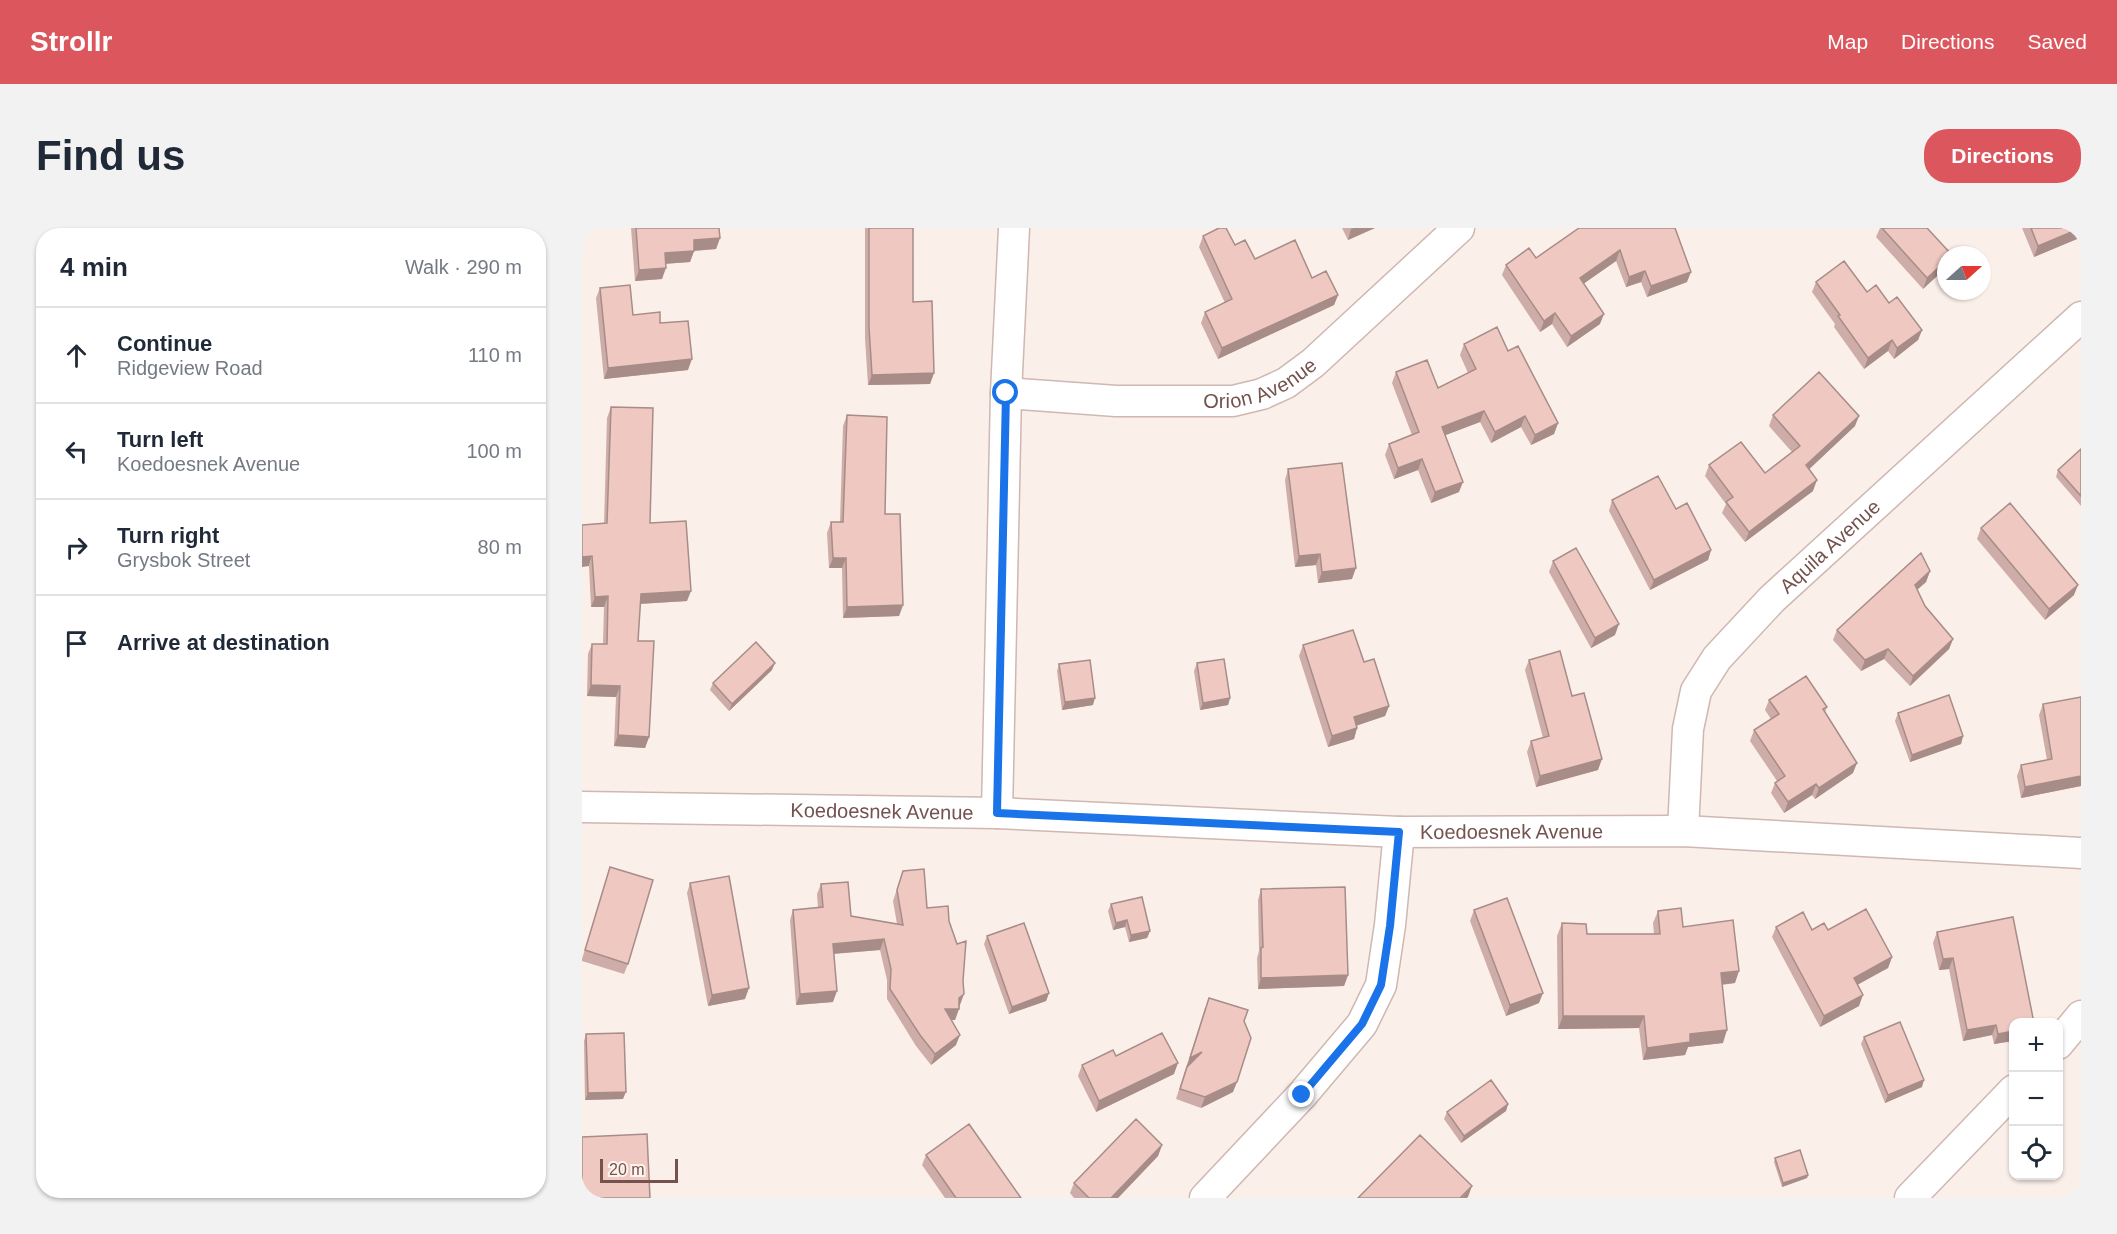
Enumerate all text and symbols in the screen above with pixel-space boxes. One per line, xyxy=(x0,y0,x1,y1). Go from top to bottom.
text: Strollr xyxy=(30,26,112,57)
text: Map xyxy=(1827,30,1868,53)
text: Directions xyxy=(1901,30,1994,53)
text: Saved xyxy=(2027,30,2087,53)
button: Directions xyxy=(1924,129,2081,183)
text: Find us xyxy=(36,132,185,179)
north arrow xyxy=(1937,246,1991,300)
text: 4 min xyxy=(60,252,128,282)
text: Walk · 290 m xyxy=(405,256,522,278)
text: Continue xyxy=(117,331,212,356)
icon: ahead xyxy=(60,339,93,372)
text: 110 m xyxy=(468,344,522,366)
street label: Orion Avenue xyxy=(1203,353,1321,412)
text: Ridgeview Road xyxy=(117,357,263,379)
route start xyxy=(992,379,1018,405)
text: Turn left xyxy=(117,427,203,452)
icon: left xyxy=(60,435,93,468)
text: 100 m xyxy=(466,440,522,462)
text: Koedoesnek Avenue xyxy=(117,453,300,475)
street label: Aquila Avenue xyxy=(1775,495,1884,597)
text: Turn right xyxy=(117,523,219,548)
icon: right xyxy=(60,531,93,564)
text: 80 m xyxy=(478,536,522,558)
text: Grysbok Street xyxy=(117,549,250,571)
icon: arrive xyxy=(60,627,93,660)
text: Arrive at destination xyxy=(117,630,330,655)
street label: Koedoesnek Avenue xyxy=(790,799,974,824)
street label: Koedoesnek Avenue xyxy=(1420,820,1603,843)
map controls xyxy=(2009,1018,2063,1180)
button: + xyxy=(2009,1018,2063,1072)
button: − xyxy=(2009,1072,2063,1126)
route end xyxy=(1288,1081,1314,1107)
button: locate xyxy=(2009,1126,2063,1180)
scale bar xyxy=(600,1156,678,1184)
text: 20 m xyxy=(609,1161,645,1178)

